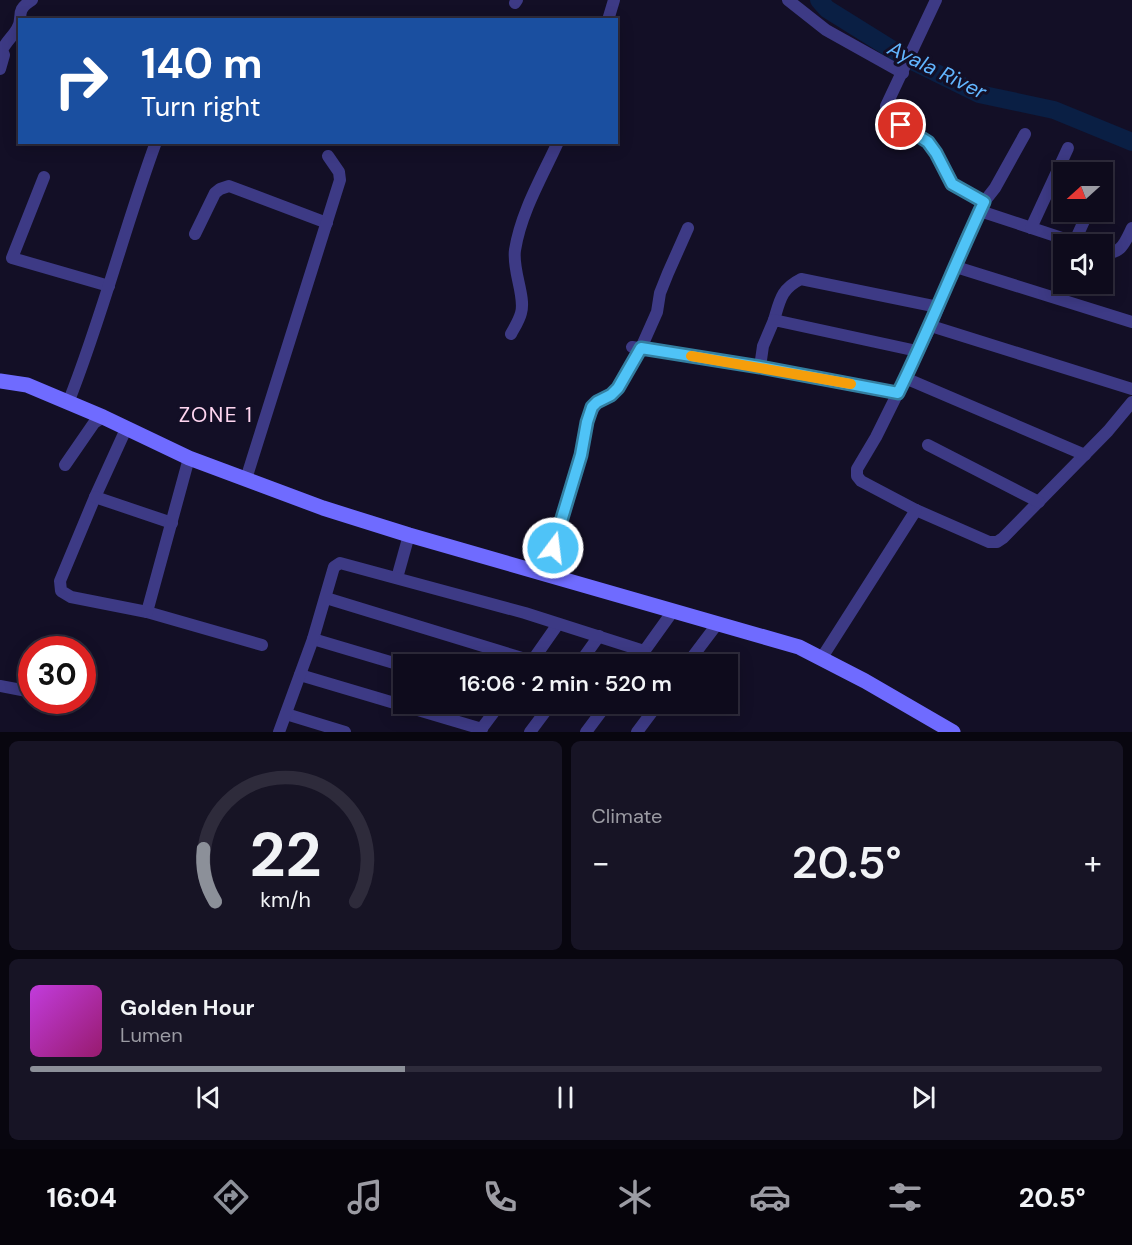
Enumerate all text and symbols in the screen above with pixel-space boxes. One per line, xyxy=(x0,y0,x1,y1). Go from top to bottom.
water label: Ayala River xyxy=(882,34,992,106)
text: 140 m xyxy=(141,36,263,91)
icon: right xyxy=(42,42,120,120)
text: Turn right xyxy=(141,89,261,124)
pin xyxy=(875,99,926,150)
icon: arrive xyxy=(884,108,917,141)
north arrow xyxy=(1053,162,1113,222)
map controls xyxy=(1053,162,1113,294)
button: sound xyxy=(1053,234,1113,294)
district label: ZONE 1 xyxy=(179,401,253,429)
position arrow xyxy=(521,516,585,580)
speed limit sign: 30 xyxy=(18,636,96,714)
text: 16:06 · 2 min · 520 m xyxy=(459,669,672,698)
text: Climate xyxy=(592,803,662,829)
text: 22 xyxy=(249,814,321,895)
text: 20.5° xyxy=(792,833,902,892)
text: − xyxy=(592,841,610,884)
text: + xyxy=(1084,841,1102,884)
text: km/h xyxy=(260,887,311,915)
text: Golden Hour xyxy=(120,993,255,1022)
text: Lumen xyxy=(120,1022,183,1048)
icon: previous xyxy=(192,1081,225,1114)
icon: pause xyxy=(549,1081,582,1114)
icon: next xyxy=(907,1081,940,1114)
icon: directions xyxy=(210,1176,252,1218)
icon: music xyxy=(344,1176,386,1218)
icon: phone xyxy=(479,1176,521,1218)
icon: climate xyxy=(614,1176,656,1218)
icon: car xyxy=(749,1176,791,1218)
icon: filters xyxy=(884,1176,926,1218)
text: 16:04 xyxy=(46,1180,117,1215)
text: 20.5° xyxy=(1019,1180,1086,1215)

